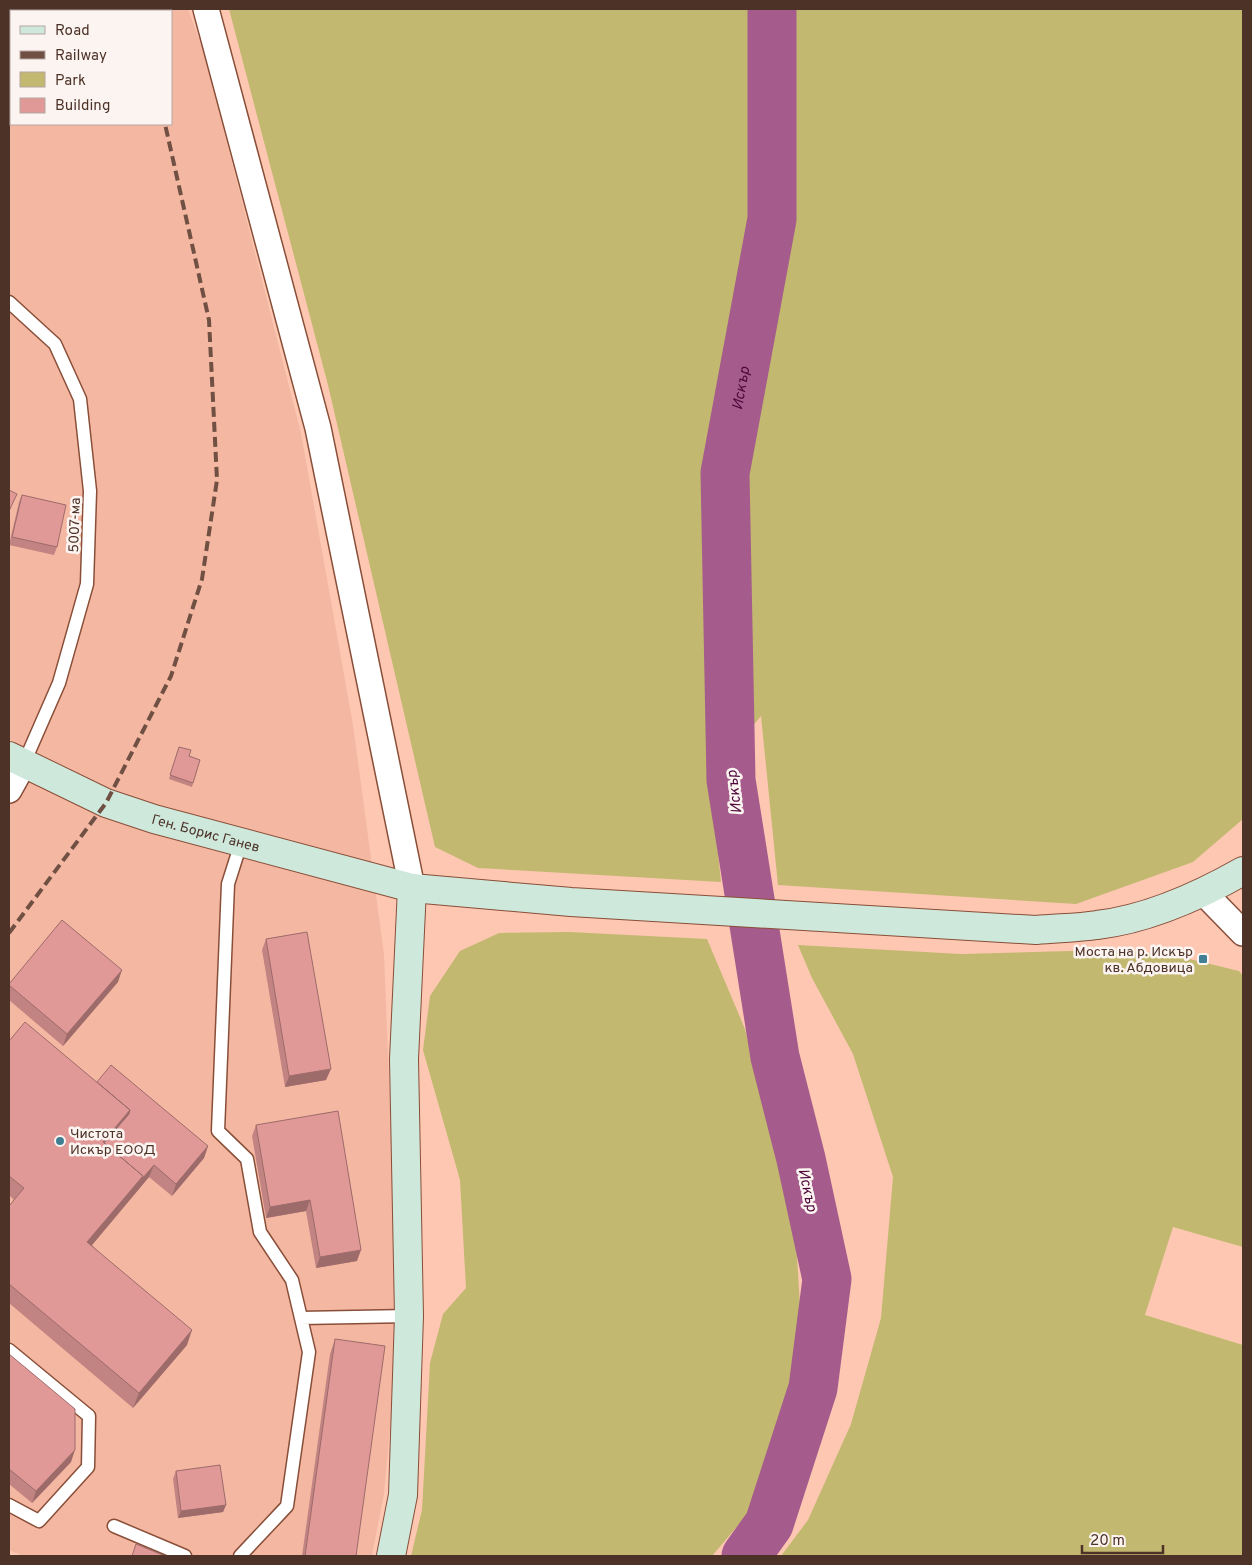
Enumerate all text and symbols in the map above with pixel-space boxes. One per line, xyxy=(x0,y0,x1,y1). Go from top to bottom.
legend xyxy=(10,10,172,125)
text: Road xyxy=(55,22,90,41)
text: Railway xyxy=(55,47,107,66)
text: Park xyxy=(55,72,86,91)
text: Building xyxy=(55,97,110,116)
water label: Искър xyxy=(729,365,756,412)
street label: 5007-ма xyxy=(66,497,85,553)
water label: Искър xyxy=(723,768,748,815)
street label: Ген. Борис Ганев xyxy=(150,812,261,857)
place label: Моста на р. Искър кв. Абдовица xyxy=(1075,944,1193,977)
marker: Моста на р. Искър кв. Абдовица xyxy=(1197,953,1209,965)
place label: Чистота Искър ЕООД xyxy=(70,1126,155,1159)
marker: Чистота Искър ЕООД xyxy=(54,1135,66,1147)
water label: Искър xyxy=(793,1167,821,1214)
scale bar xyxy=(1082,1522,1163,1554)
text: 20 m xyxy=(1090,1532,1125,1551)

